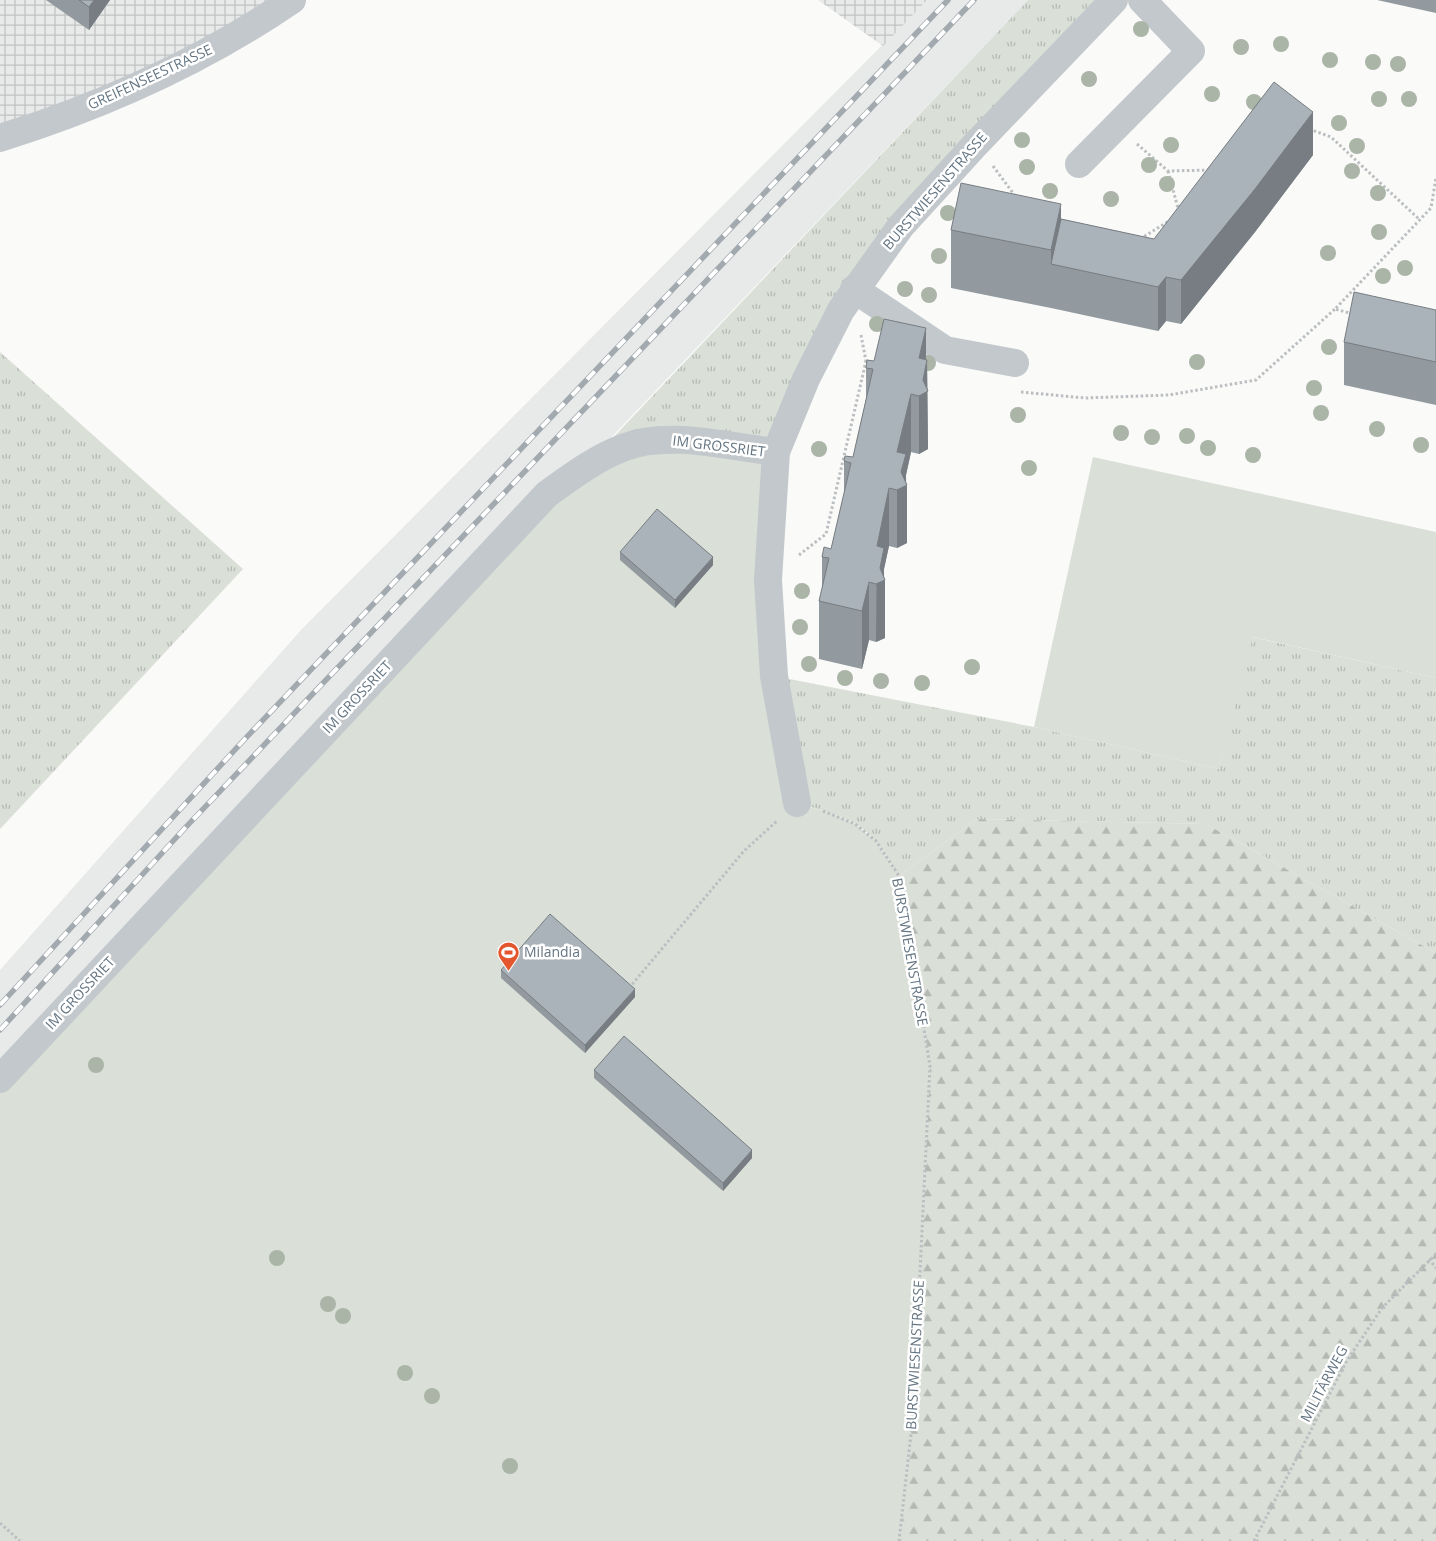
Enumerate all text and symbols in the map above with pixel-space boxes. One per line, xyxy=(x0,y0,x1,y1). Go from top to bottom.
street label: GREIFENSEESTRASSE xyxy=(84,39,215,114)
street label: BURSTWIESENSTRASSE xyxy=(878,128,991,253)
street label: IM GROSSRIET xyxy=(672,430,767,461)
street label: IM GROSSRIET xyxy=(318,656,396,737)
street label: BURSTWIESENSTRASSE xyxy=(888,876,933,1027)
sports icon: Milandia xyxy=(496,940,520,971)
place label: Milandia xyxy=(524,942,580,961)
street label: IM GROSSRIET xyxy=(41,952,119,1033)
street label: BURSTWIESENSTRASSE xyxy=(901,1280,928,1430)
street label: MILITÄRWEG xyxy=(1295,1342,1352,1425)

